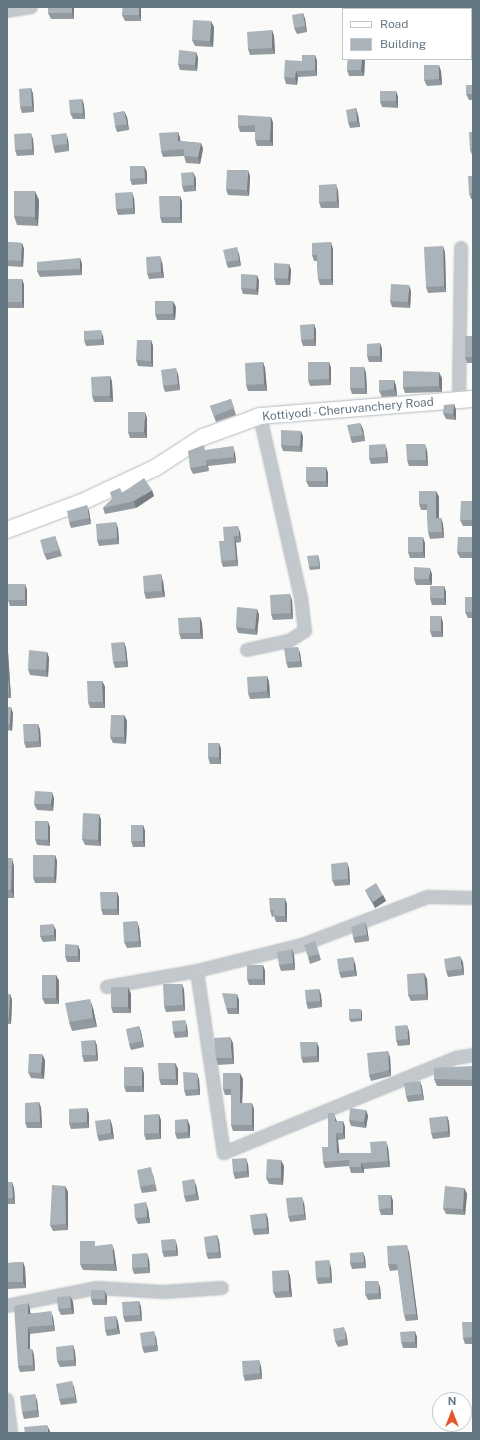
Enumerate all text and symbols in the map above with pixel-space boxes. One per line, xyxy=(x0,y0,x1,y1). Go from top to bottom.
legend xyxy=(342,8,472,60)
text: Road xyxy=(380,17,408,31)
text: Building xyxy=(380,37,426,51)
street label: Kottiyodi - Cheruvanchery Road xyxy=(260,395,436,425)
north arrow xyxy=(432,1392,472,1432)
text: N xyxy=(448,1395,456,1407)

